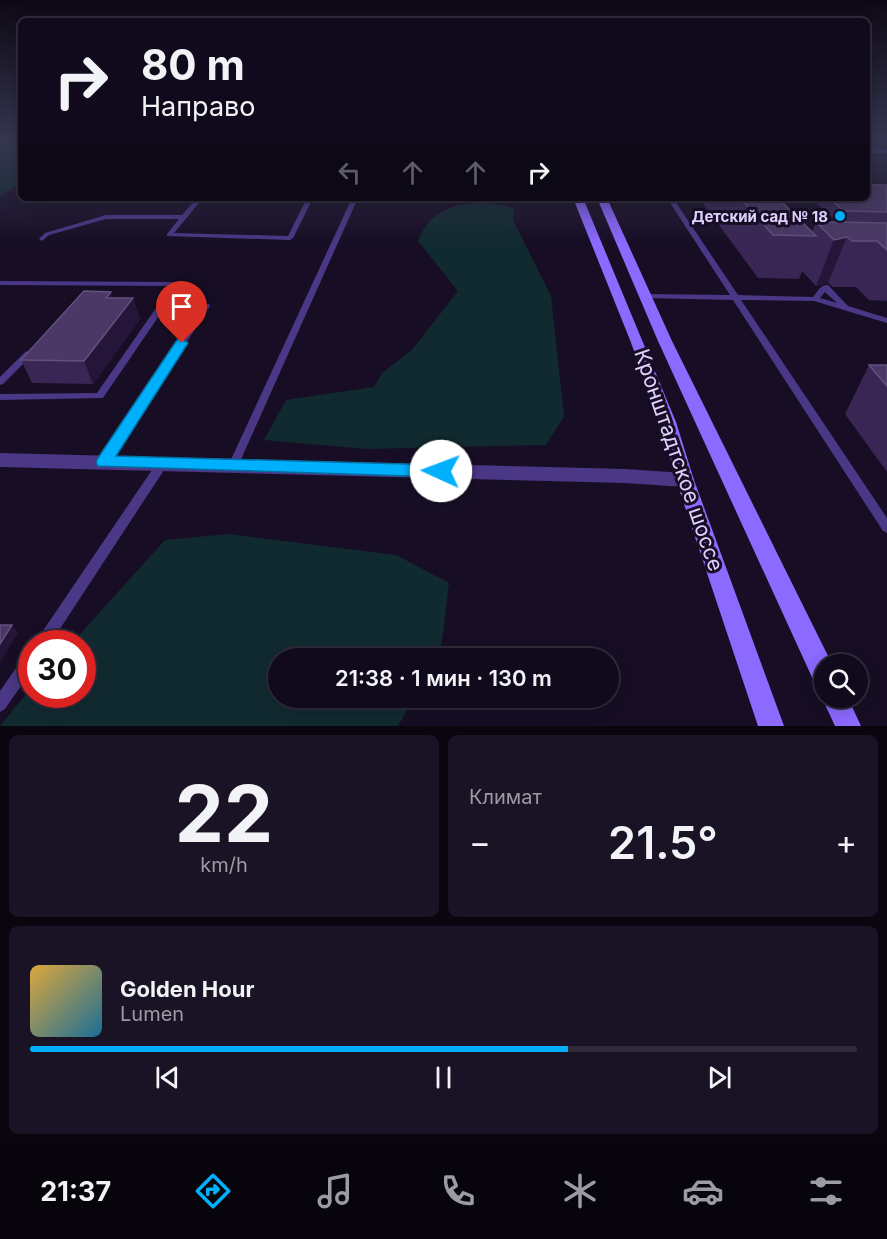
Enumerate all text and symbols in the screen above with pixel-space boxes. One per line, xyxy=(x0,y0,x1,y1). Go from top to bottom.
text: 80 m xyxy=(141,39,245,90)
icon: right xyxy=(42,42,120,120)
text: Направо xyxy=(141,90,256,123)
icon: left xyxy=(333,156,366,189)
icon: ahead xyxy=(396,156,429,189)
icon: ahead xyxy=(459,156,492,189)
icon: right xyxy=(522,156,555,189)
place label: Детский сад № 18 xyxy=(691,207,828,226)
marker: Детский сад № 18 xyxy=(833,209,847,223)
pin xyxy=(156,281,207,343)
icon: arrive xyxy=(165,290,198,323)
street label: Кронштадтское шоссе xyxy=(629,346,729,574)
position arrow xyxy=(409,439,473,503)
speed limit sign: 30 xyxy=(18,630,96,708)
map controls xyxy=(814,654,868,708)
button: search xyxy=(814,654,868,708)
text: 21:38 · 1 мин · 130 m xyxy=(335,665,552,691)
text: 22 xyxy=(175,766,273,861)
text: Климат xyxy=(469,785,542,809)
text: 21.5° xyxy=(608,815,718,870)
text: − xyxy=(469,822,491,862)
text: + xyxy=(835,822,857,862)
text: km/h xyxy=(200,853,248,877)
text: Golden Hour xyxy=(120,976,254,1002)
text: Lumen xyxy=(120,1002,184,1026)
icon: previous xyxy=(151,1061,184,1094)
icon: pause xyxy=(427,1061,460,1094)
icon: next xyxy=(703,1061,736,1094)
icon: directions xyxy=(192,1170,234,1212)
icon: music xyxy=(314,1170,356,1212)
icon: phone xyxy=(437,1170,479,1212)
icon: climate xyxy=(559,1170,601,1212)
icon: car xyxy=(682,1170,724,1212)
icon: filters xyxy=(805,1170,847,1212)
text: 21:37 xyxy=(40,1175,111,1208)

